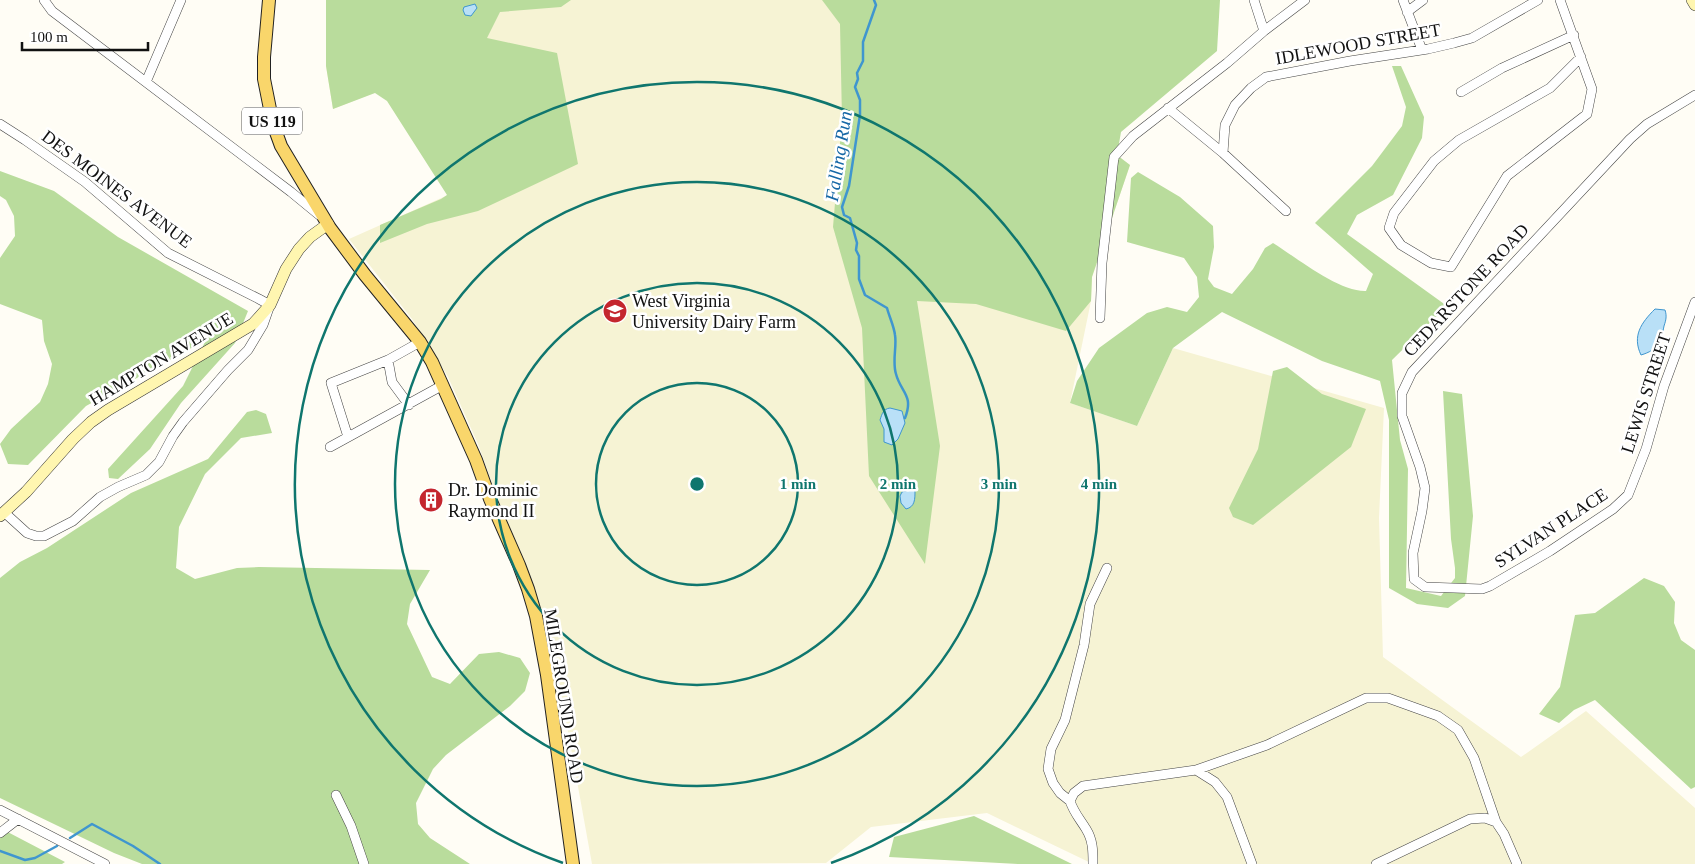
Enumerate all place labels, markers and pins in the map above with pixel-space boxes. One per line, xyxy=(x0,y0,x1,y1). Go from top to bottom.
place label: West Virginia University Dairy Farm xyxy=(632,291,796,332)
school or university icon: West Virginia University Dairy Farm xyxy=(602,298,628,324)
centre of rings xyxy=(688,475,706,493)
place label: Dr. Dominic Raymond II xyxy=(448,480,538,521)
building icon: Dr. Dominic Raymond II xyxy=(418,487,444,513)

